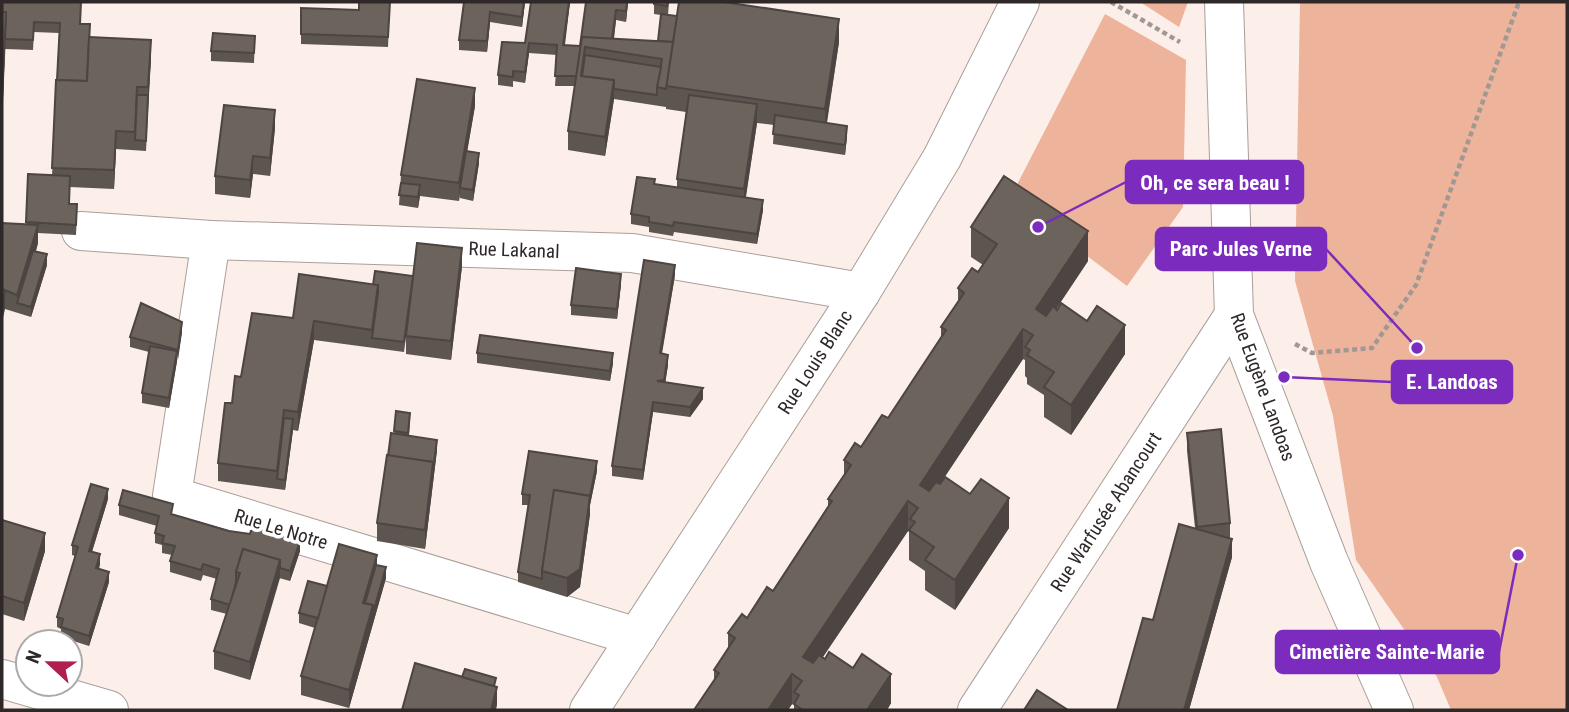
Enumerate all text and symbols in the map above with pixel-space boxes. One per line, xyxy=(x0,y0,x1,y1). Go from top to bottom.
callout: Oh, ce sera beau ! xyxy=(1126,161,1303,203)
text: Oh, ce sera beau ! xyxy=(1140,171,1290,195)
callout: Parc Jules Verne xyxy=(1156,228,1326,270)
street label: Rue Lakanal xyxy=(468,237,560,263)
text: Parc Jules Verne xyxy=(1170,237,1312,261)
street label: Rue Louis Blanc xyxy=(773,305,857,418)
street label: Rue Eugène Landoas xyxy=(1226,310,1300,464)
callout: E. Landoas xyxy=(1392,361,1512,403)
text: E. Landoas xyxy=(1406,370,1498,394)
street label: Rue Warfusée Abancourt xyxy=(1046,428,1166,596)
street label: Rue Le Notre xyxy=(232,504,330,554)
north arrow xyxy=(14,628,84,698)
callout: Cimetière Sainte-Marie xyxy=(1276,631,1499,673)
text: Cimetière Sainte-Marie xyxy=(1289,640,1485,664)
text: N xyxy=(21,647,47,667)

